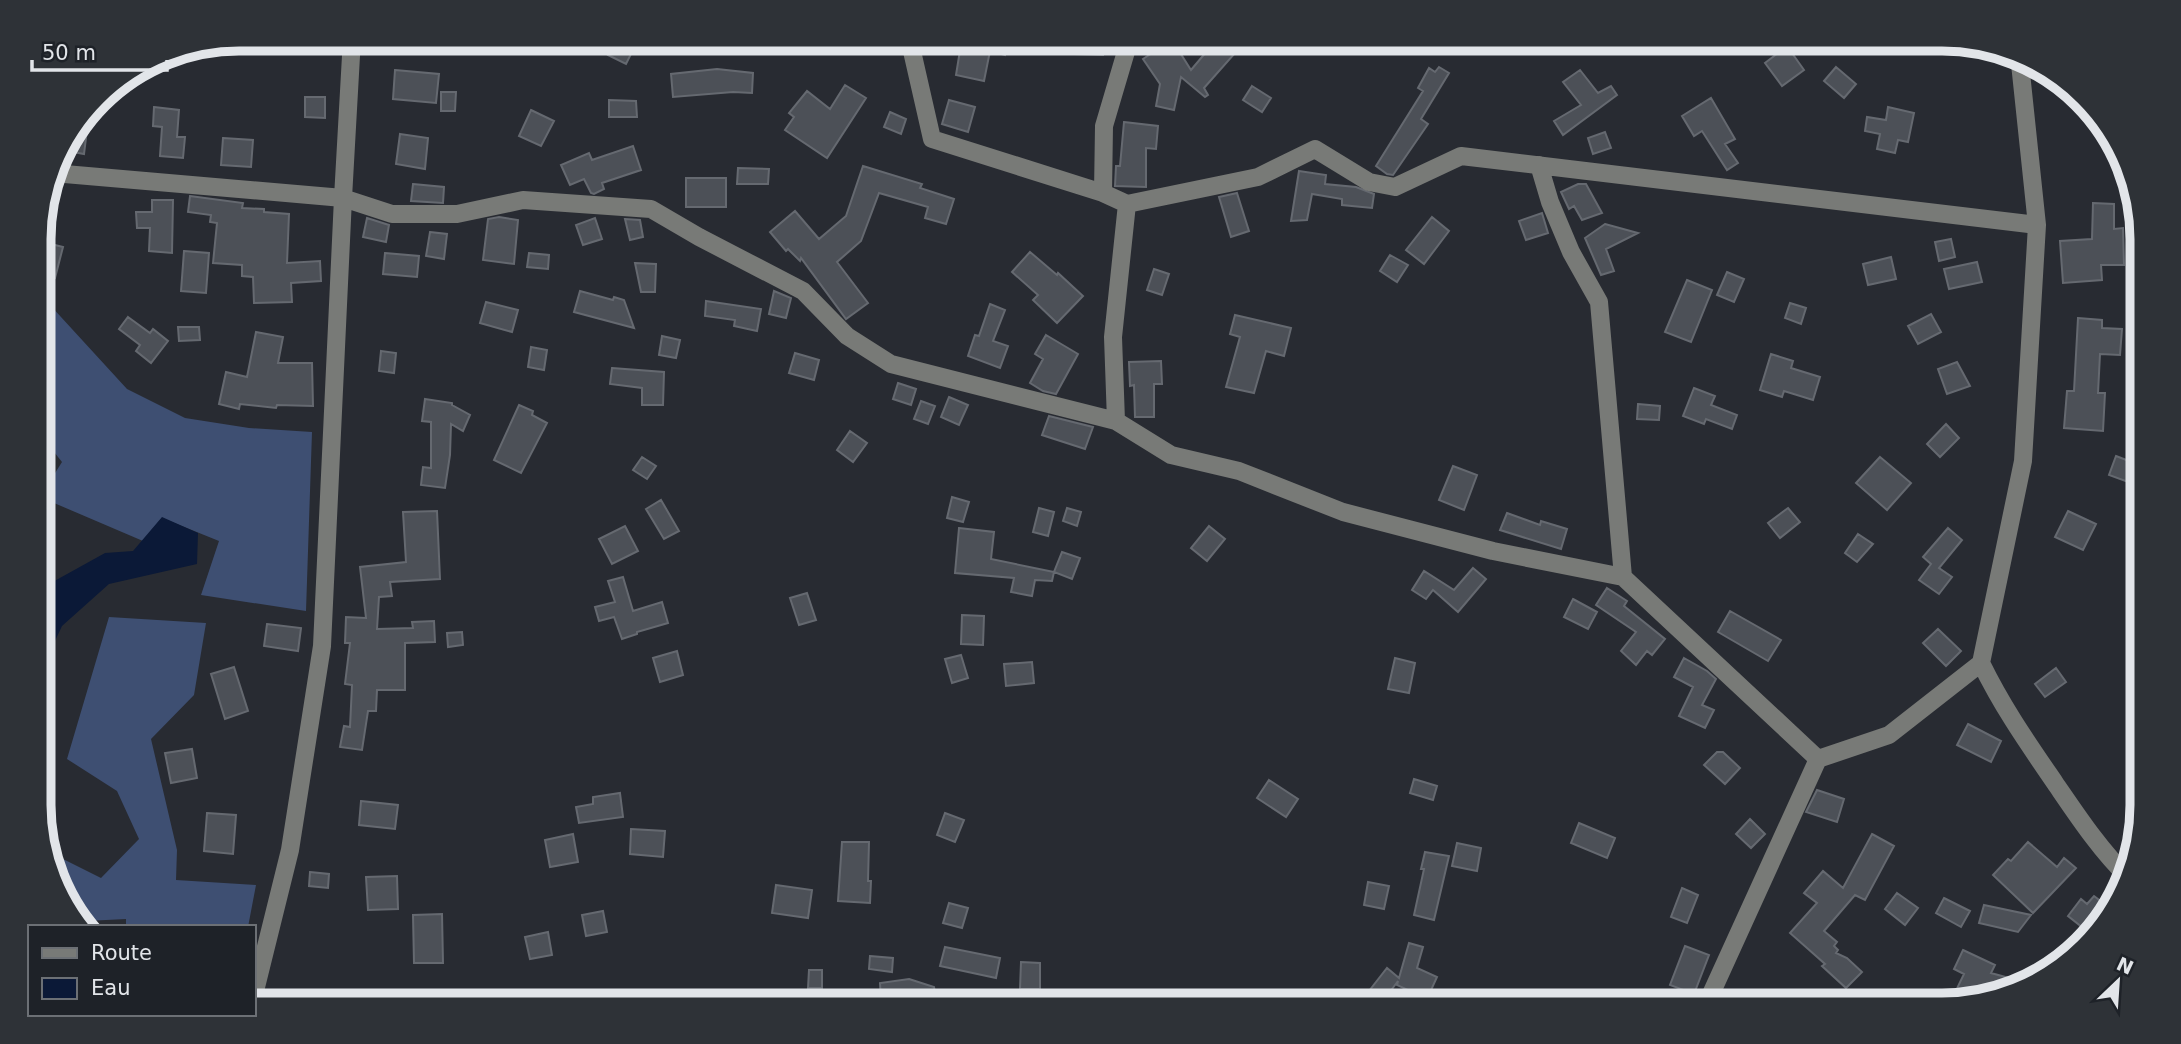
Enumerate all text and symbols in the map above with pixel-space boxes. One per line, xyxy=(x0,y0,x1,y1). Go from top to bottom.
scale bar xyxy=(32,28,166,72)
text: 50 m xyxy=(42,41,96,65)
legend xyxy=(28,925,256,1016)
text: Route xyxy=(91,941,152,965)
north arrow xyxy=(2083,946,2153,1016)
text: N xyxy=(2113,952,2137,979)
text: Eau xyxy=(91,976,130,1000)

